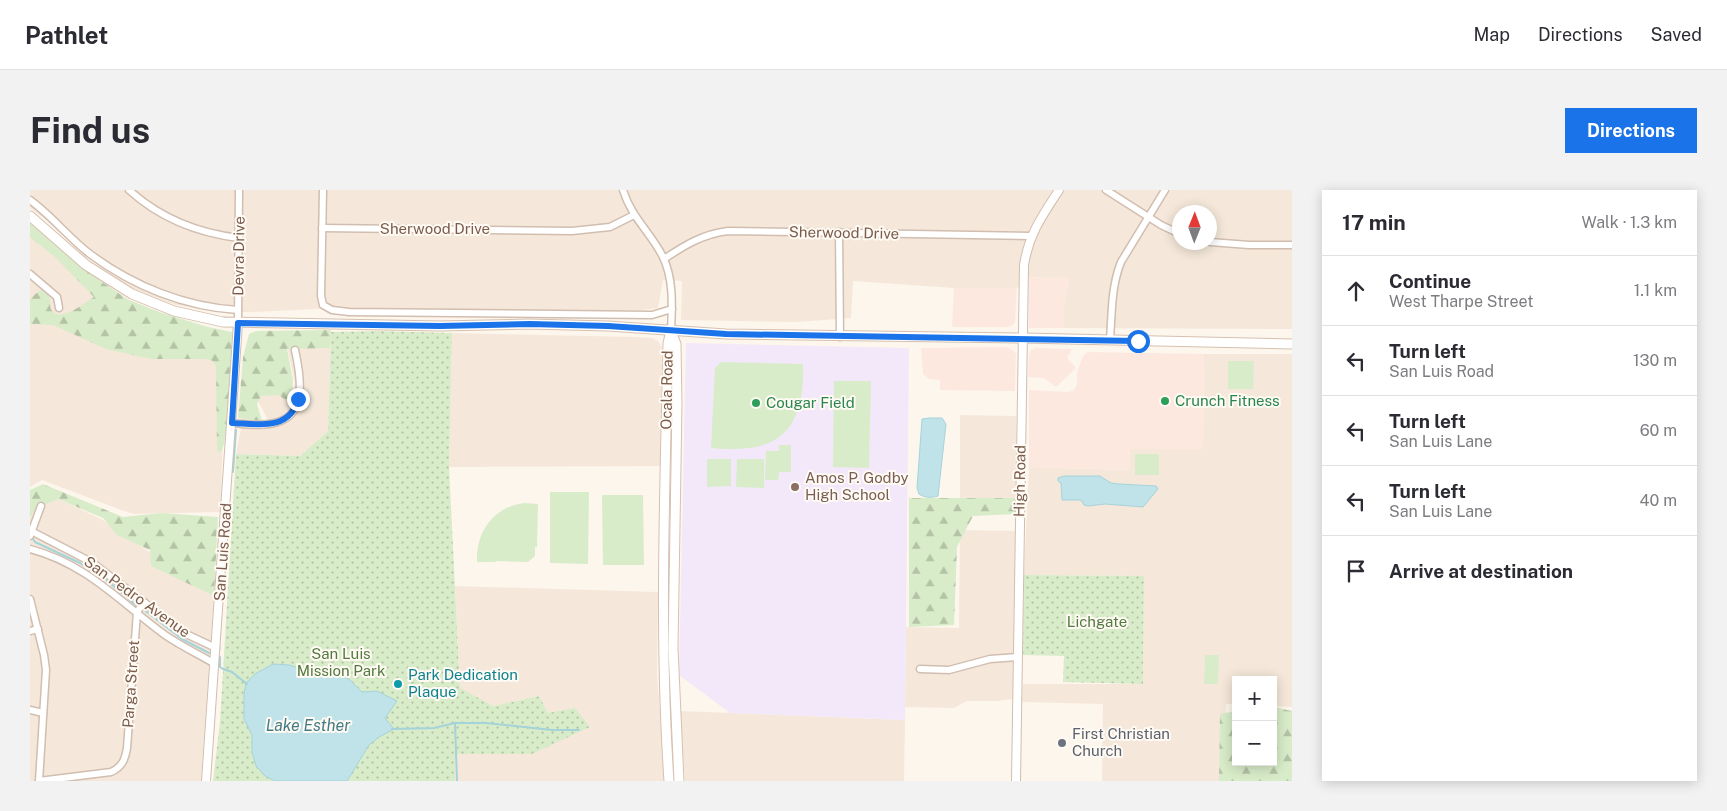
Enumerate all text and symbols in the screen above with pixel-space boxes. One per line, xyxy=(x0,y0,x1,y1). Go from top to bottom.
text: Pathlet xyxy=(25,21,108,49)
text: Map xyxy=(1473,24,1510,45)
text: Directions xyxy=(1538,24,1623,45)
text: Saved xyxy=(1651,24,1702,45)
button: Directions xyxy=(1565,108,1697,153)
text: Find us xyxy=(30,110,150,151)
north arrow xyxy=(1172,205,1217,250)
text: 17 min xyxy=(1342,210,1406,235)
text: Walk · 1.3 km xyxy=(1582,213,1677,232)
street label: Devra Drive xyxy=(229,216,248,296)
street label: Sherwood Drive xyxy=(380,220,490,237)
street label: Sherwood Drive xyxy=(789,223,899,242)
text: Continue xyxy=(1389,270,1471,292)
icon: ahead xyxy=(1342,277,1370,305)
text: 1.1 km xyxy=(1634,281,1677,300)
text: West Tharpe Street xyxy=(1389,292,1533,311)
route start xyxy=(1127,330,1150,353)
text: Turn left xyxy=(1389,340,1466,362)
icon: left xyxy=(1342,347,1370,375)
street label: Ocala Road xyxy=(657,350,676,430)
text: 130 m xyxy=(1633,351,1677,370)
text: San Luis Road xyxy=(1389,362,1494,381)
route end xyxy=(287,388,310,411)
place label: Crunch Fitness xyxy=(1175,392,1280,409)
place label: Cougar Field xyxy=(766,394,855,411)
marker: Crunch Fitness xyxy=(1159,395,1171,407)
marker: Cougar Field xyxy=(750,397,762,409)
text: Turn left xyxy=(1389,410,1466,432)
icon: left xyxy=(1342,417,1370,445)
text: 60 m xyxy=(1640,421,1677,440)
text: San Luis Lane xyxy=(1389,432,1492,451)
street label: High Road xyxy=(1010,445,1029,517)
place label: Amos P. Godby High School xyxy=(805,469,909,503)
text: Turn left xyxy=(1389,480,1466,502)
marker: Amos P. Godby High School xyxy=(789,481,801,493)
icon: left xyxy=(1342,487,1370,515)
text: 40 m xyxy=(1639,491,1677,510)
street label: San Luis Road xyxy=(211,502,234,602)
text: San Luis Lane xyxy=(1389,502,1492,521)
street label: San Pedro Avenue xyxy=(81,552,194,641)
icon: arrive xyxy=(1342,557,1370,585)
text: Arrive at destination xyxy=(1389,560,1573,582)
park label: Lichgate xyxy=(1067,613,1127,630)
street label: Parga Street xyxy=(119,639,142,729)
park label: San Luis Mission Park xyxy=(297,645,385,679)
place label: Park Dedication Plaque xyxy=(408,666,518,700)
map controls xyxy=(1232,676,1277,766)
button: + xyxy=(1232,676,1277,721)
marker: Park Dedication Plaque xyxy=(392,678,404,690)
water label: Lake Esther xyxy=(266,716,351,735)
button: − xyxy=(1232,721,1277,766)
place label: First Christian Church xyxy=(1072,725,1170,759)
marker: First Christian Church xyxy=(1056,737,1068,749)

